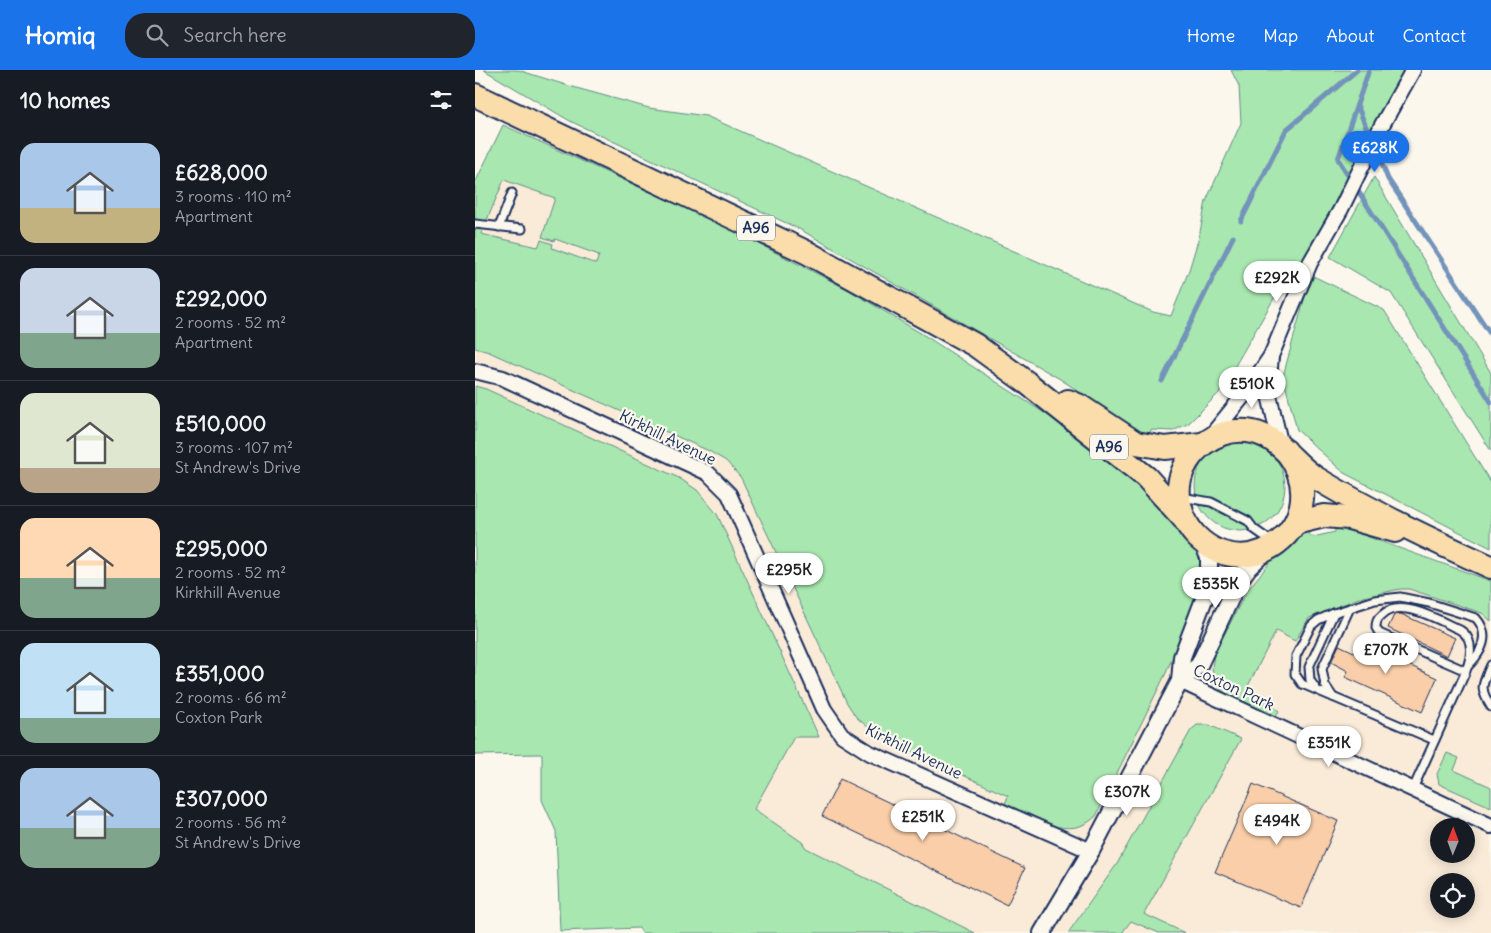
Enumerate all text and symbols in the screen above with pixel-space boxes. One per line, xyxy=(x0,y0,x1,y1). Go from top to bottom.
search box xyxy=(125,13,475,58)
text: Homiq xyxy=(25,20,95,50)
icon: search xyxy=(143,21,171,49)
text: Search here xyxy=(183,23,286,47)
text: Home xyxy=(1187,24,1235,47)
text: Map xyxy=(1263,24,1298,47)
text: About xyxy=(1326,24,1374,47)
text: Contact xyxy=(1402,24,1466,47)
icon: filters xyxy=(427,86,455,114)
text: 10 homes xyxy=(20,87,110,114)
pin: £628K xyxy=(1340,131,1410,173)
text: £628K xyxy=(1352,137,1398,157)
text: £628,000 xyxy=(175,159,268,186)
icon: home xyxy=(60,163,120,223)
text: 3 rooms · 110 m² xyxy=(175,186,292,206)
text: Apartment xyxy=(175,206,253,226)
road number: A96 xyxy=(737,216,775,240)
pin: £292K xyxy=(1242,260,1312,303)
text: £292K xyxy=(1254,267,1300,287)
text: £292,000 xyxy=(175,285,267,312)
icon: home xyxy=(60,288,120,348)
text: 2 rooms · 52 m² xyxy=(175,312,286,332)
text: Apartment xyxy=(175,332,253,352)
pin: £510K xyxy=(1217,366,1287,409)
text: £510K xyxy=(1230,373,1274,393)
street label: Kirkhill Avenue xyxy=(616,405,720,469)
text: £510,000 xyxy=(175,410,266,437)
icon: home xyxy=(60,413,120,473)
road number: A96 xyxy=(1090,434,1128,460)
text: 3 rooms · 107 m² xyxy=(175,437,293,457)
text: St Andrew's Drive xyxy=(175,457,301,477)
text: £295,000 xyxy=(175,535,268,562)
icon: home xyxy=(60,538,120,598)
pin: £295K xyxy=(754,552,824,595)
text: £295K xyxy=(766,559,812,579)
text: 2 rooms · 52 m² xyxy=(175,562,286,582)
pin: £535K xyxy=(1181,566,1251,609)
text: £535K xyxy=(1193,573,1239,593)
text: Kirkhill Avenue xyxy=(175,582,281,602)
pin: £707K xyxy=(1351,632,1421,675)
text: £707K xyxy=(1364,639,1408,659)
street label: Coxton Park xyxy=(1190,659,1278,715)
text: £351,000 xyxy=(175,660,264,687)
icon: home xyxy=(60,663,120,723)
text: 2 rooms · 66 m² xyxy=(175,687,287,707)
text: Coxton Park xyxy=(175,707,263,727)
street label: Kirkhill Avenue xyxy=(862,719,966,783)
pin: £351K xyxy=(1294,726,1364,768)
text: £351K xyxy=(1307,732,1351,752)
pin: £307K xyxy=(1092,774,1162,817)
text: £307K xyxy=(1104,781,1150,801)
text: £307,000 xyxy=(175,785,268,812)
icon: home xyxy=(60,788,120,848)
pin: £251K xyxy=(888,800,958,842)
pin: £494K xyxy=(1242,804,1312,846)
text: £251K xyxy=(902,806,944,826)
text: £494K xyxy=(1254,810,1300,830)
text: 2 rooms · 56 m² xyxy=(175,812,287,832)
north arrow xyxy=(1430,818,1475,862)
map controls xyxy=(1430,818,1475,918)
text: St Andrew's Drive xyxy=(175,832,301,852)
button: locate xyxy=(1430,873,1475,918)

